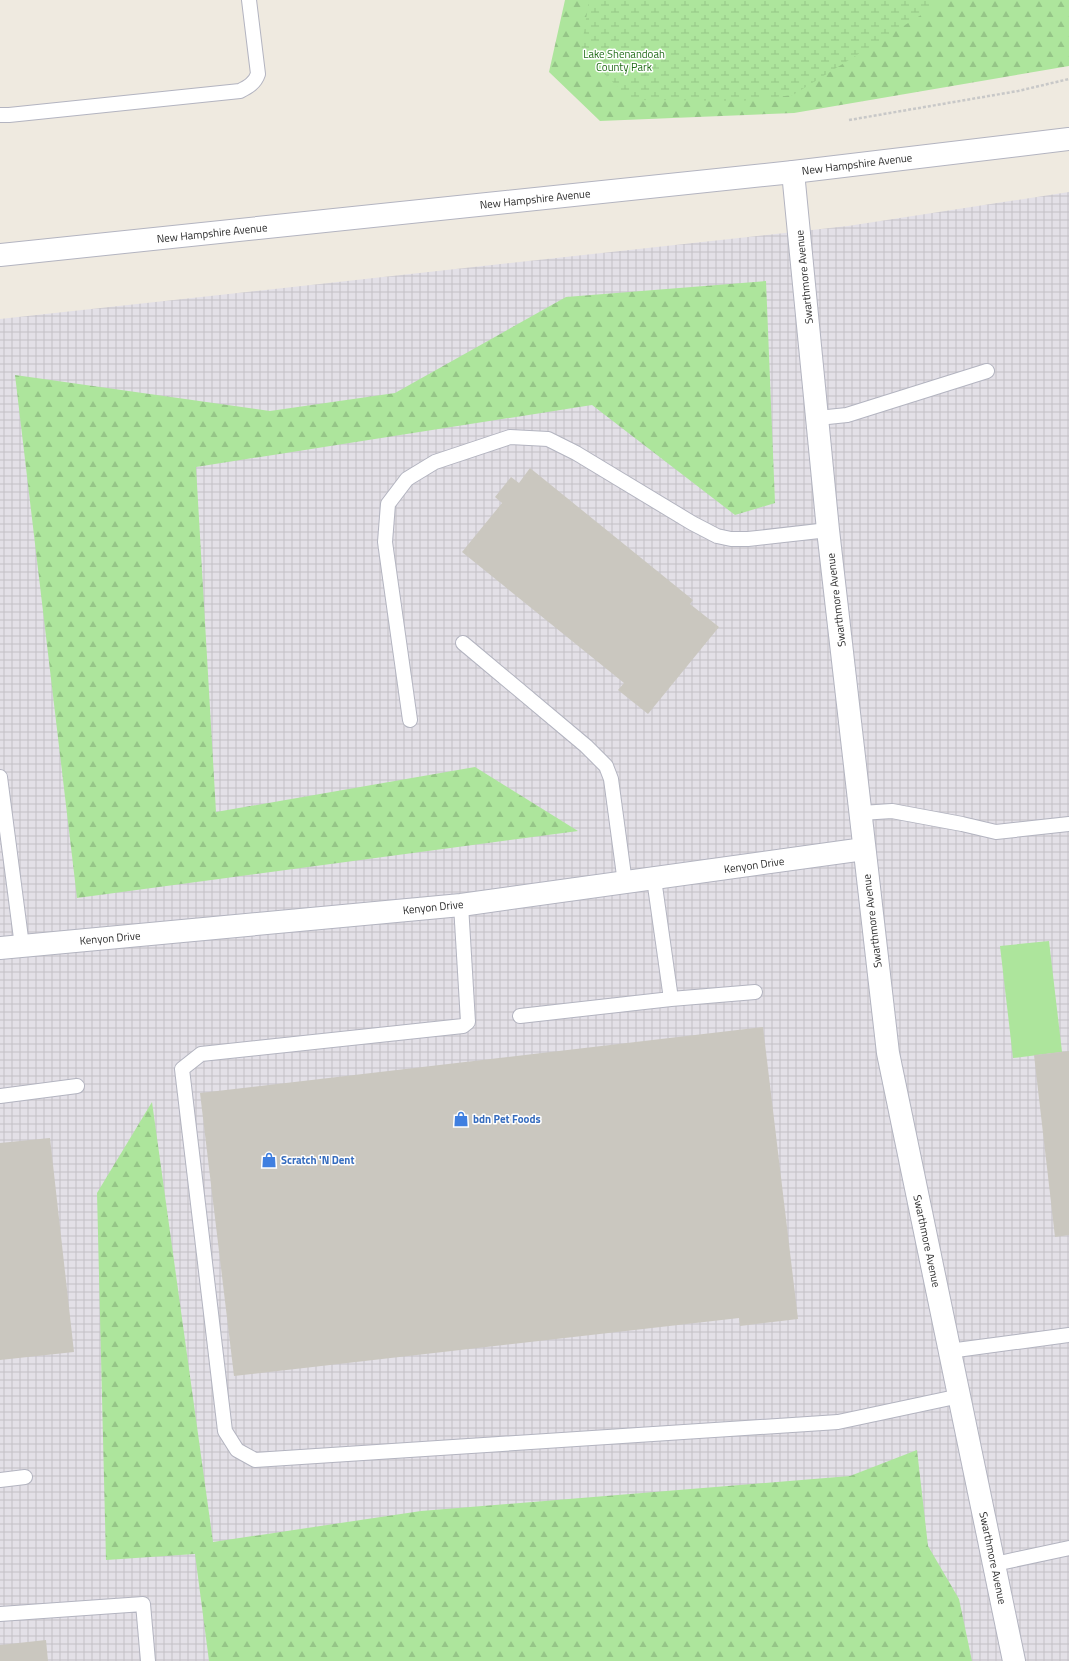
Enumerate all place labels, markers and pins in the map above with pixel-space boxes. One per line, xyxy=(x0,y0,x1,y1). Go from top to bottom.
shop icon: bdn Pet Foods xyxy=(452,1110,470,1128)
place label: bdn Pet Foods xyxy=(473,1111,541,1127)
shop icon: Scratch 'N Dent xyxy=(260,1151,278,1169)
place label: Scratch 'N Dent xyxy=(281,1152,354,1168)

